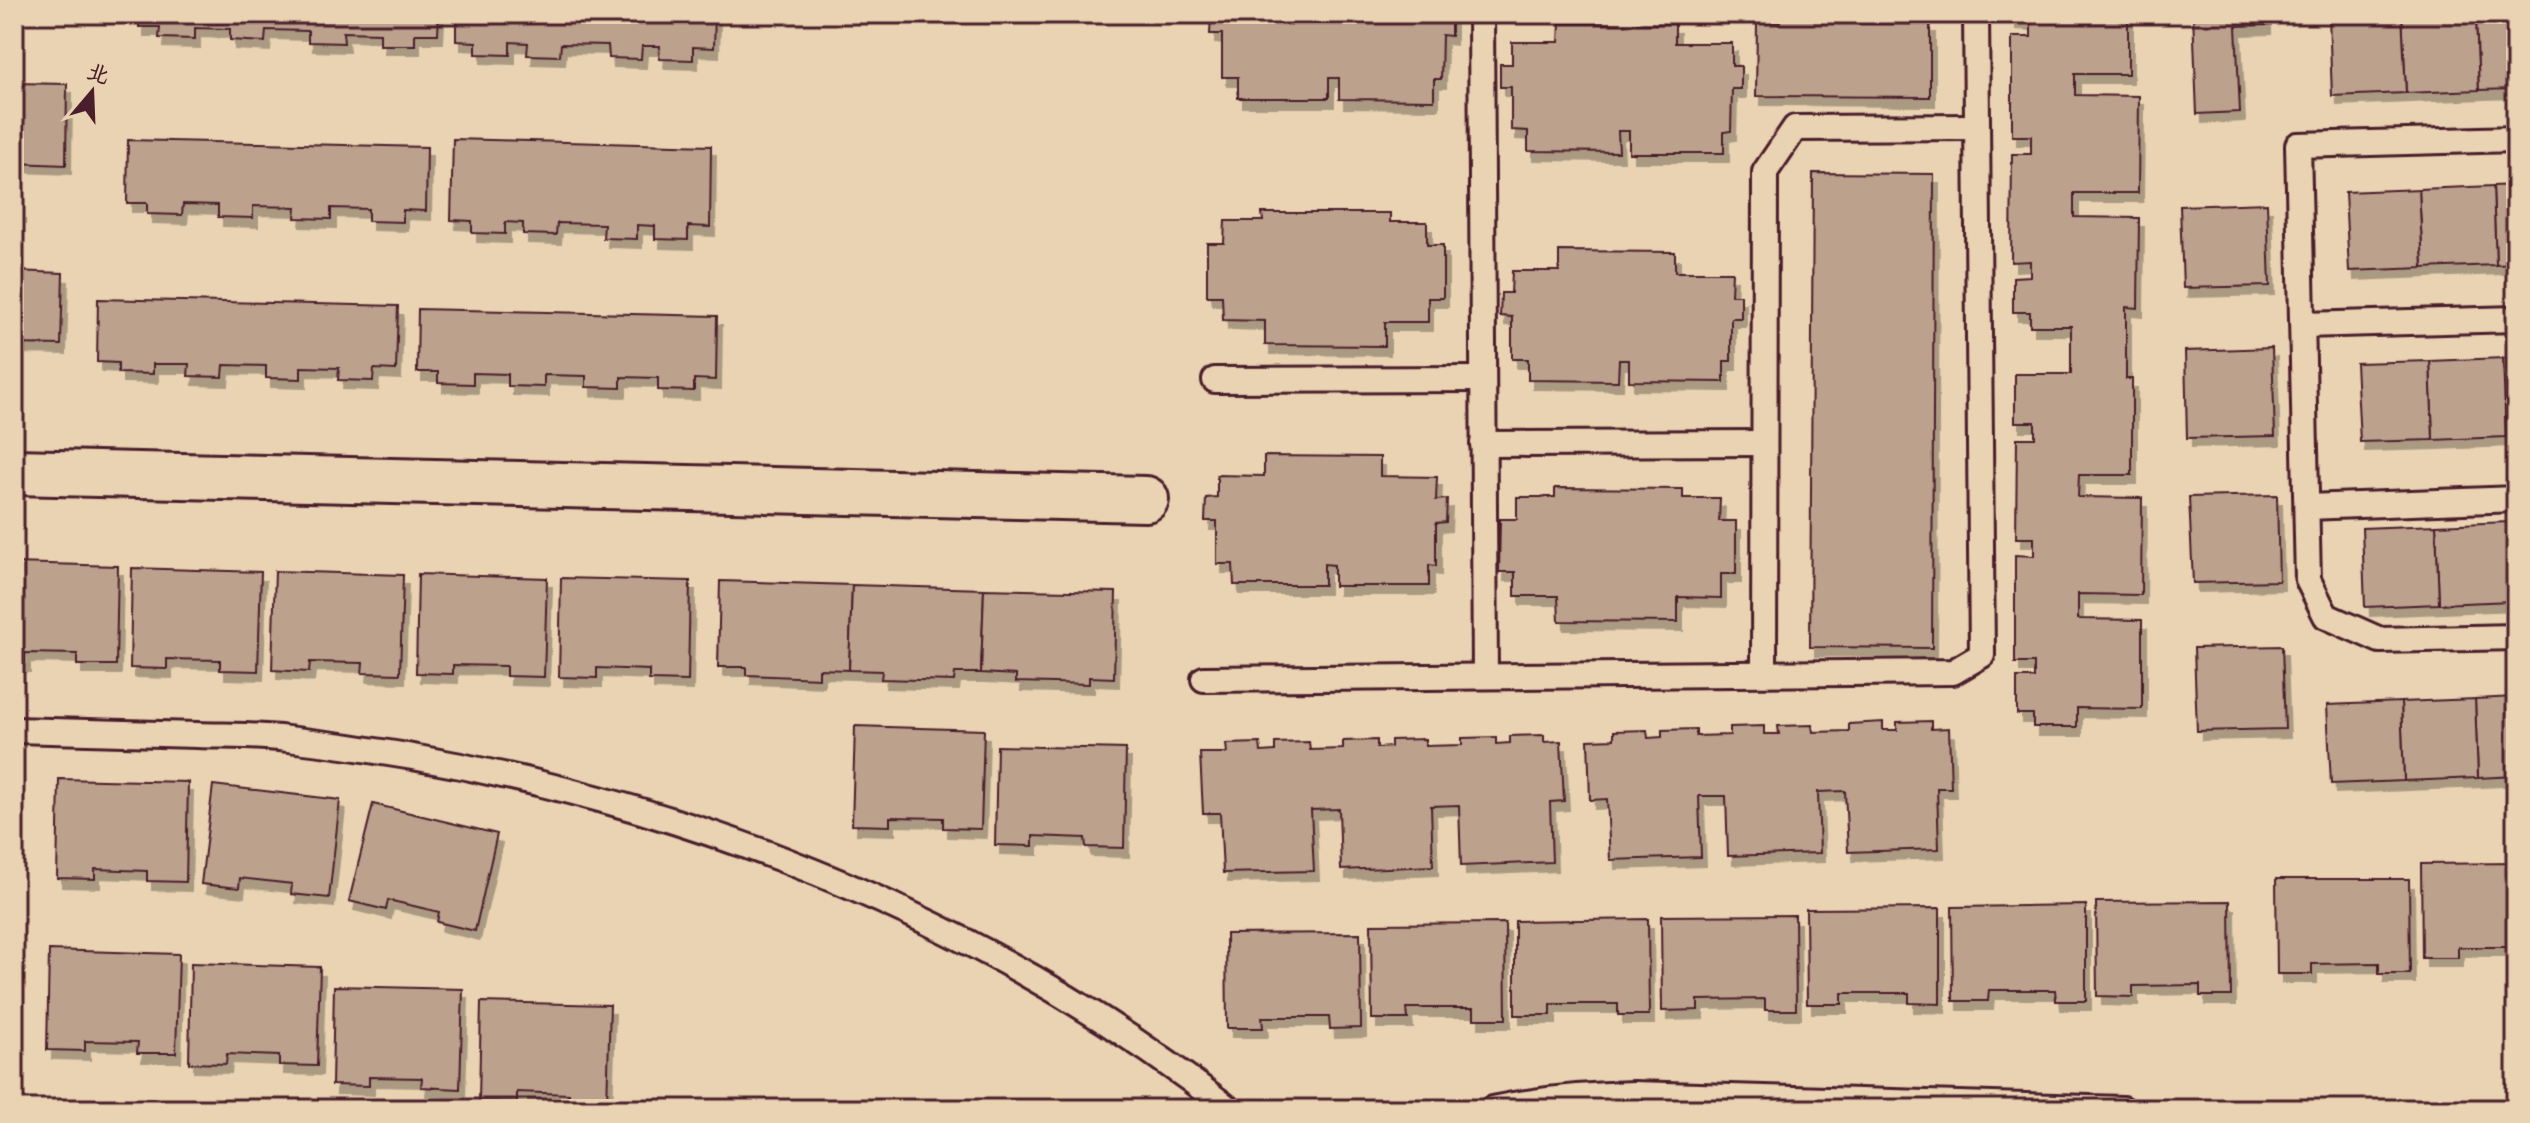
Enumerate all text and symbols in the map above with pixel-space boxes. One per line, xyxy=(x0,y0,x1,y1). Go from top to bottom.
north arrow xyxy=(52,52,132,132)
text: 北 xyxy=(83,55,114,91)

